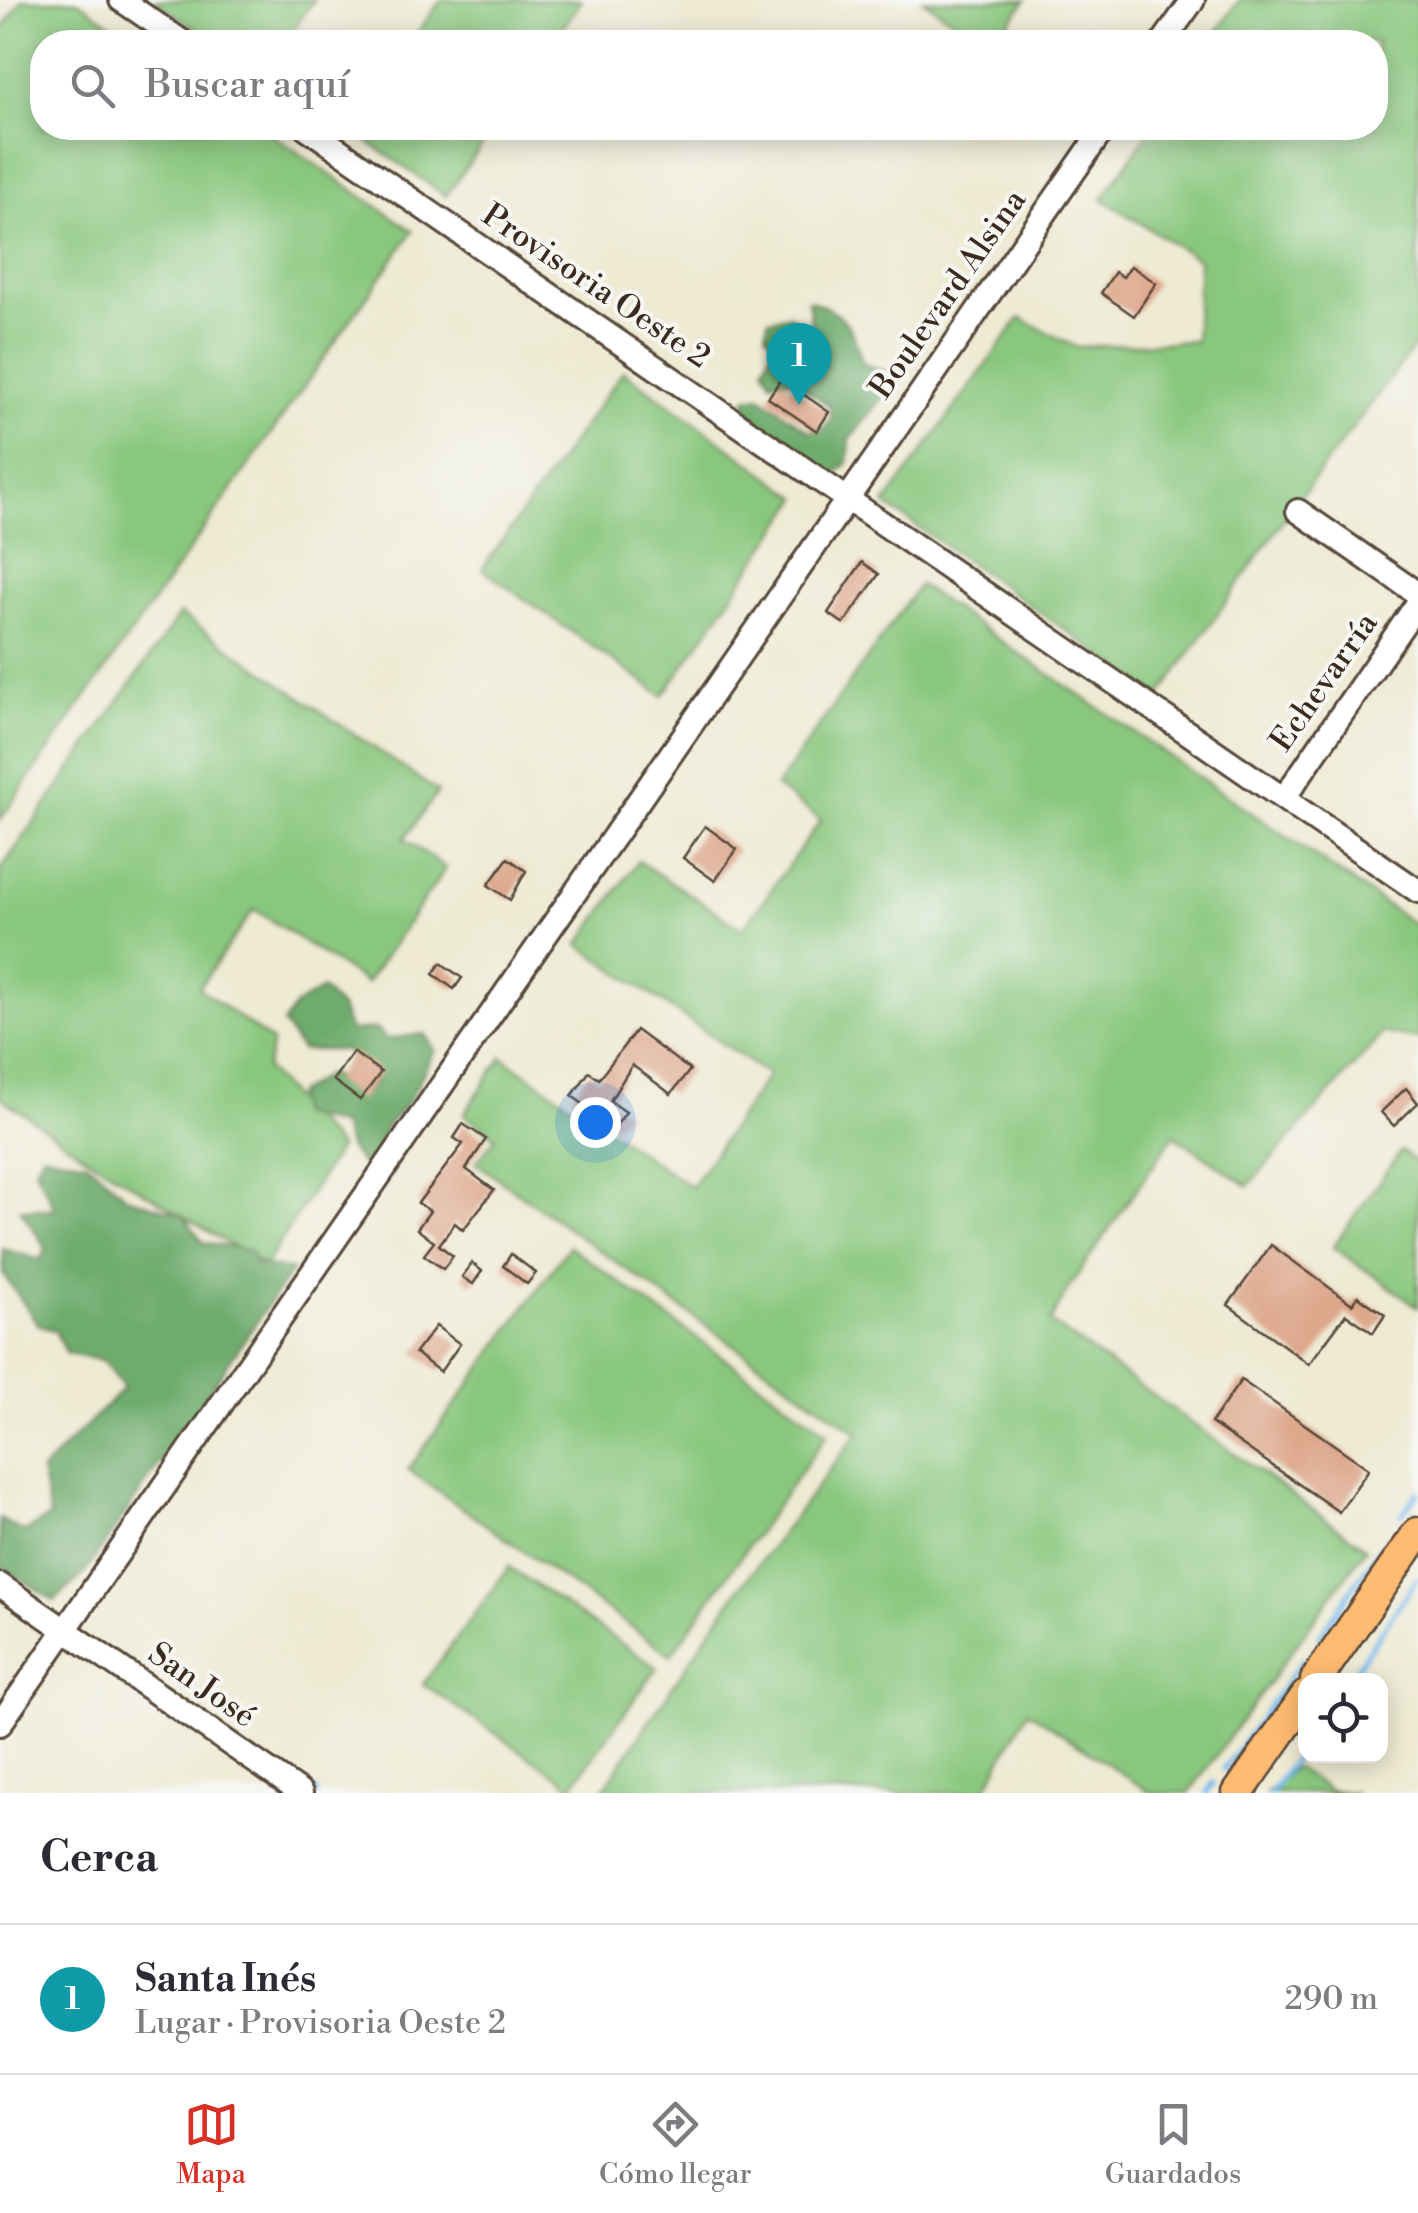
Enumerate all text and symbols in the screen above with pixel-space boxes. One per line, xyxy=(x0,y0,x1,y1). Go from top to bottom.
search box xyxy=(30,30,1388,140)
icon: search xyxy=(65,58,120,113)
text: Buscar aquí xyxy=(145,62,350,109)
street label: Boulevard Alsina xyxy=(861,181,1035,407)
street label: Provisoria Oeste 2 xyxy=(474,195,718,377)
pin: 1 xyxy=(766,322,832,405)
street label: Echevarría xyxy=(1261,604,1387,759)
your location xyxy=(570,1097,621,1148)
street label: San José xyxy=(141,1634,263,1736)
map controls xyxy=(1298,1673,1388,1763)
button: locate xyxy=(1298,1673,1388,1763)
text: Cerca xyxy=(40,1832,158,1885)
text: Santa Inés xyxy=(135,1956,316,2003)
text: 1 xyxy=(65,1979,80,2019)
text: 290 m xyxy=(1285,1979,1378,2019)
text: Lugar · Provisoria Oeste 2 xyxy=(135,2003,506,2043)
tab: Mapa xyxy=(177,2097,246,2192)
tab: Cómo llegar xyxy=(599,2097,752,2192)
tab: Guardados xyxy=(1105,2097,1241,2192)

